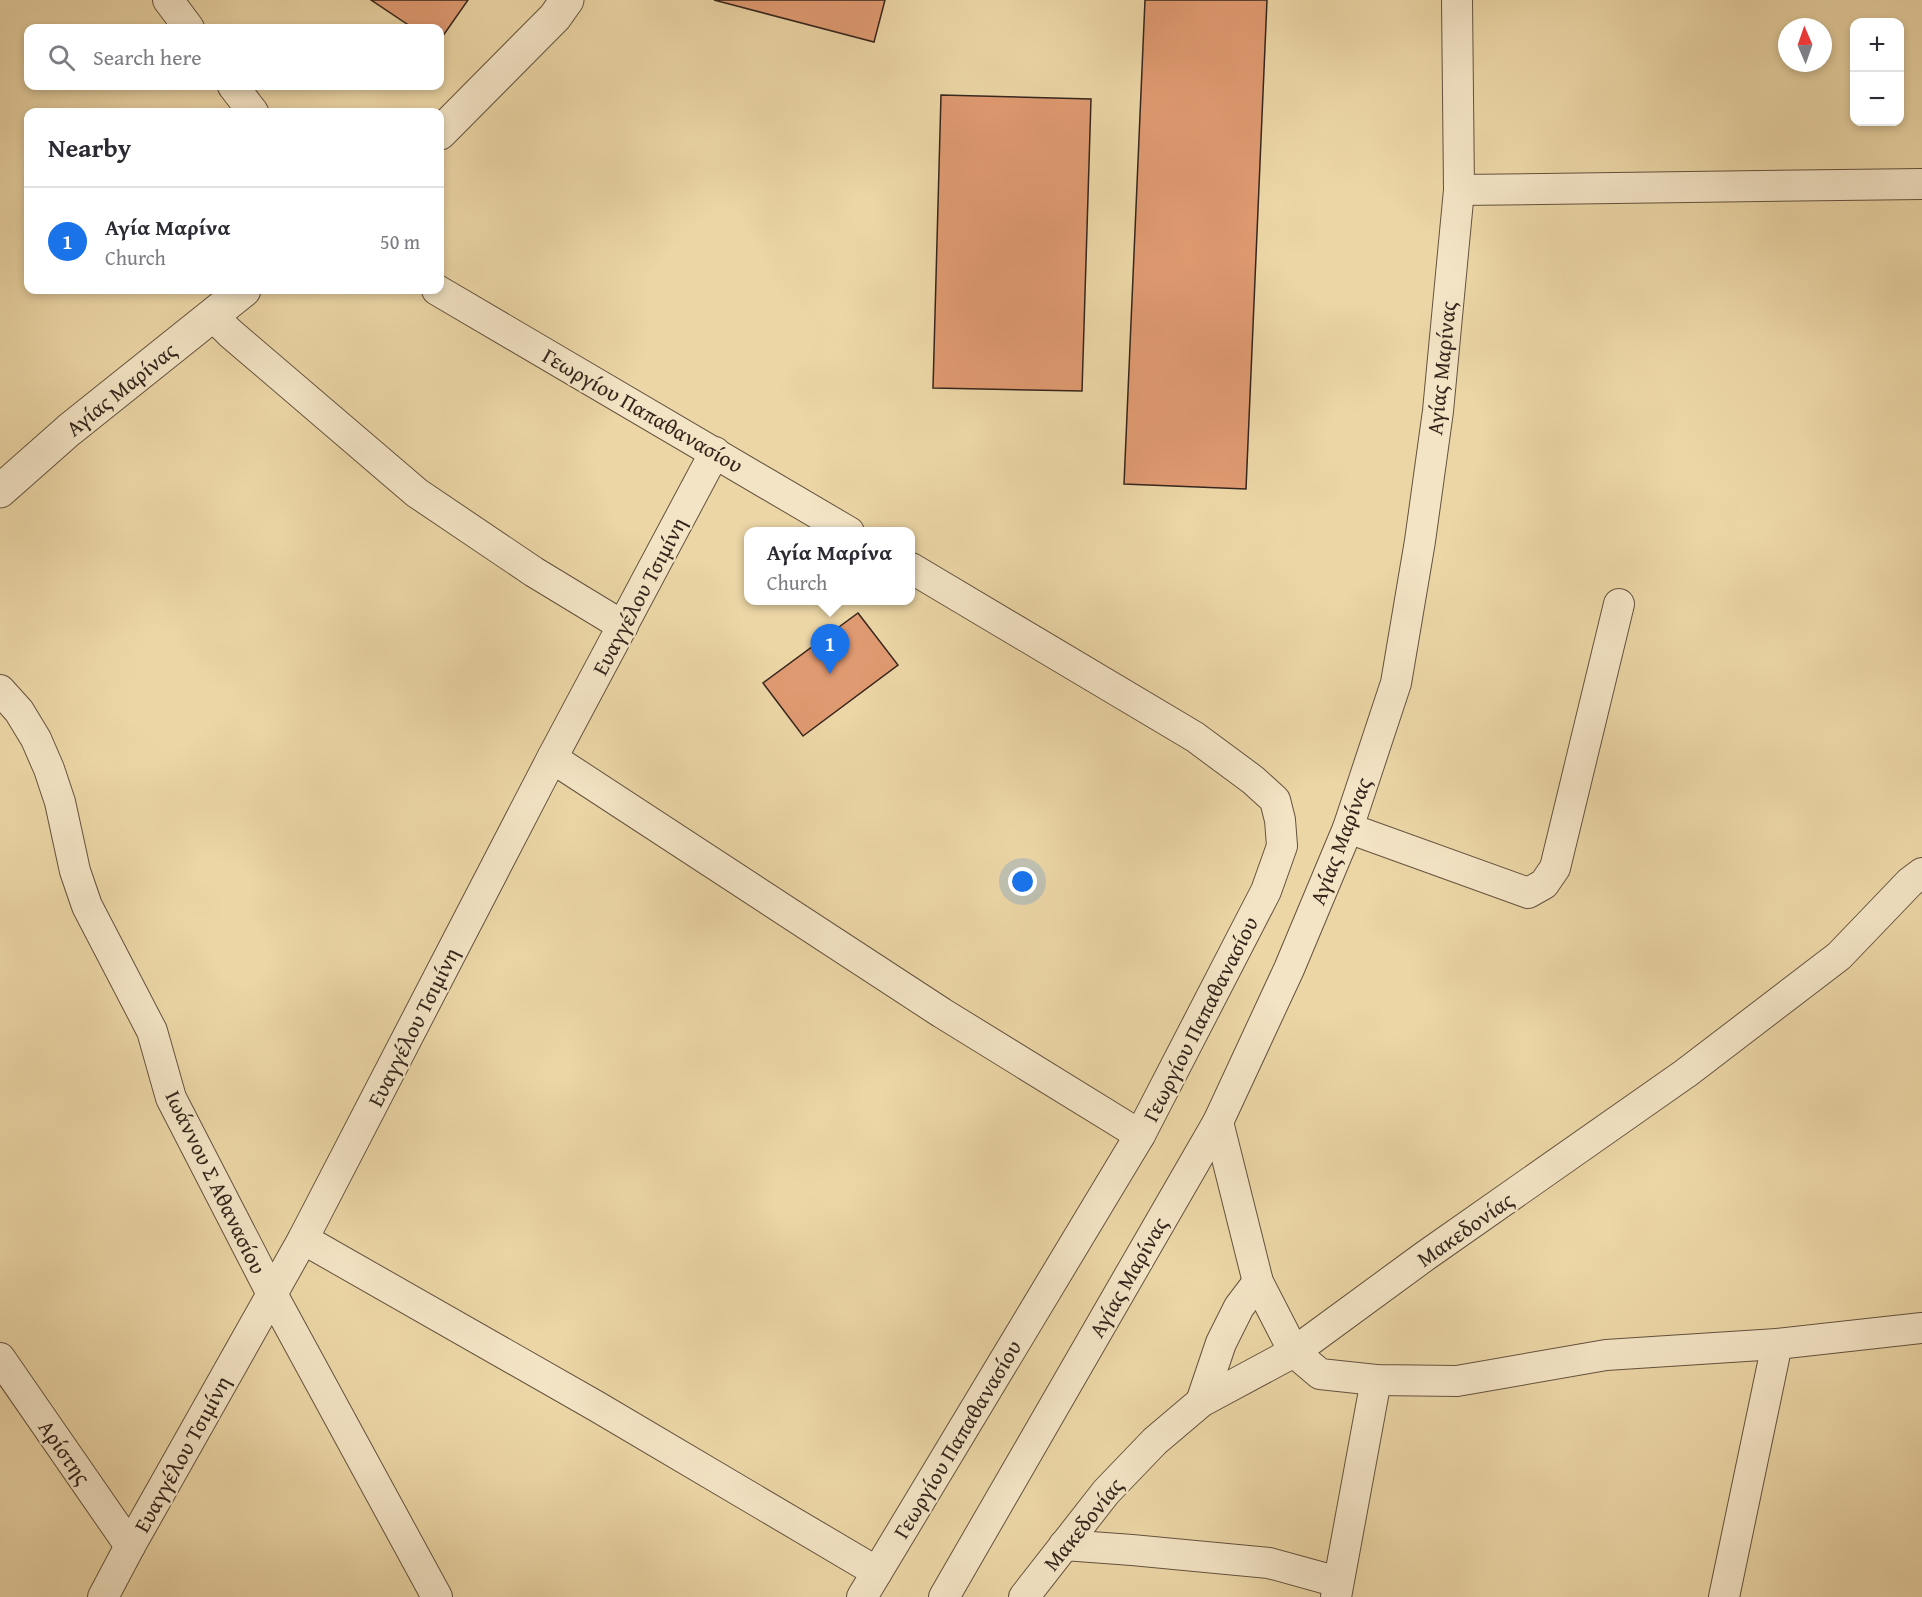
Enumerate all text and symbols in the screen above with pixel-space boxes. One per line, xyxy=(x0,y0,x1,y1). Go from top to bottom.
north arrow xyxy=(1778,18,1832,72)
map controls xyxy=(1850,18,1904,126)
button: + xyxy=(1850,18,1904,72)
search box xyxy=(24,24,444,90)
icon: search xyxy=(45,41,78,74)
text: Search here xyxy=(93,41,202,73)
button: − xyxy=(1850,72,1904,126)
text: Nearby xyxy=(48,128,131,167)
text: Αγία Μαρίνα xyxy=(105,211,231,243)
text: 1 xyxy=(62,227,73,256)
text: 50 m xyxy=(380,227,420,256)
text: Church xyxy=(105,243,166,272)
street label: Αγίας Μαρίνας xyxy=(1418,299,1464,437)
street label: Αγίας Μαρίνας xyxy=(59,334,184,444)
street label: Γεωργίου Παπαθανασίου xyxy=(537,339,749,481)
street label: Ευαγγέλου Τσιμίνη xyxy=(584,511,694,681)
popup xyxy=(744,527,915,605)
text: Αγία Μαρίνα xyxy=(767,536,892,568)
text: Church xyxy=(767,568,827,597)
pin: 1 xyxy=(810,624,850,674)
street label: Αγίας Μαρίνας xyxy=(1301,772,1379,909)
your location xyxy=(1008,867,1037,896)
street label: Γεωργίου Παπαθανασίου xyxy=(1134,911,1266,1127)
street label: Ευαγγέλου Τσιμίνη xyxy=(359,942,467,1112)
street label: Ιωάννου Σ Αθανασίου xyxy=(158,1085,274,1279)
street label: Μακεδονίας xyxy=(1410,1183,1521,1274)
street label: Αγίας Μαρίνας xyxy=(1081,1210,1176,1343)
street label: Γεωργίου Παπαθανασίου xyxy=(885,1334,1029,1544)
street label: Ευαγγέλου Τσιμίνη xyxy=(126,1370,238,1538)
street label: Αρίστης xyxy=(31,1413,99,1492)
street label: Μακεδονίας xyxy=(1035,1470,1131,1578)

